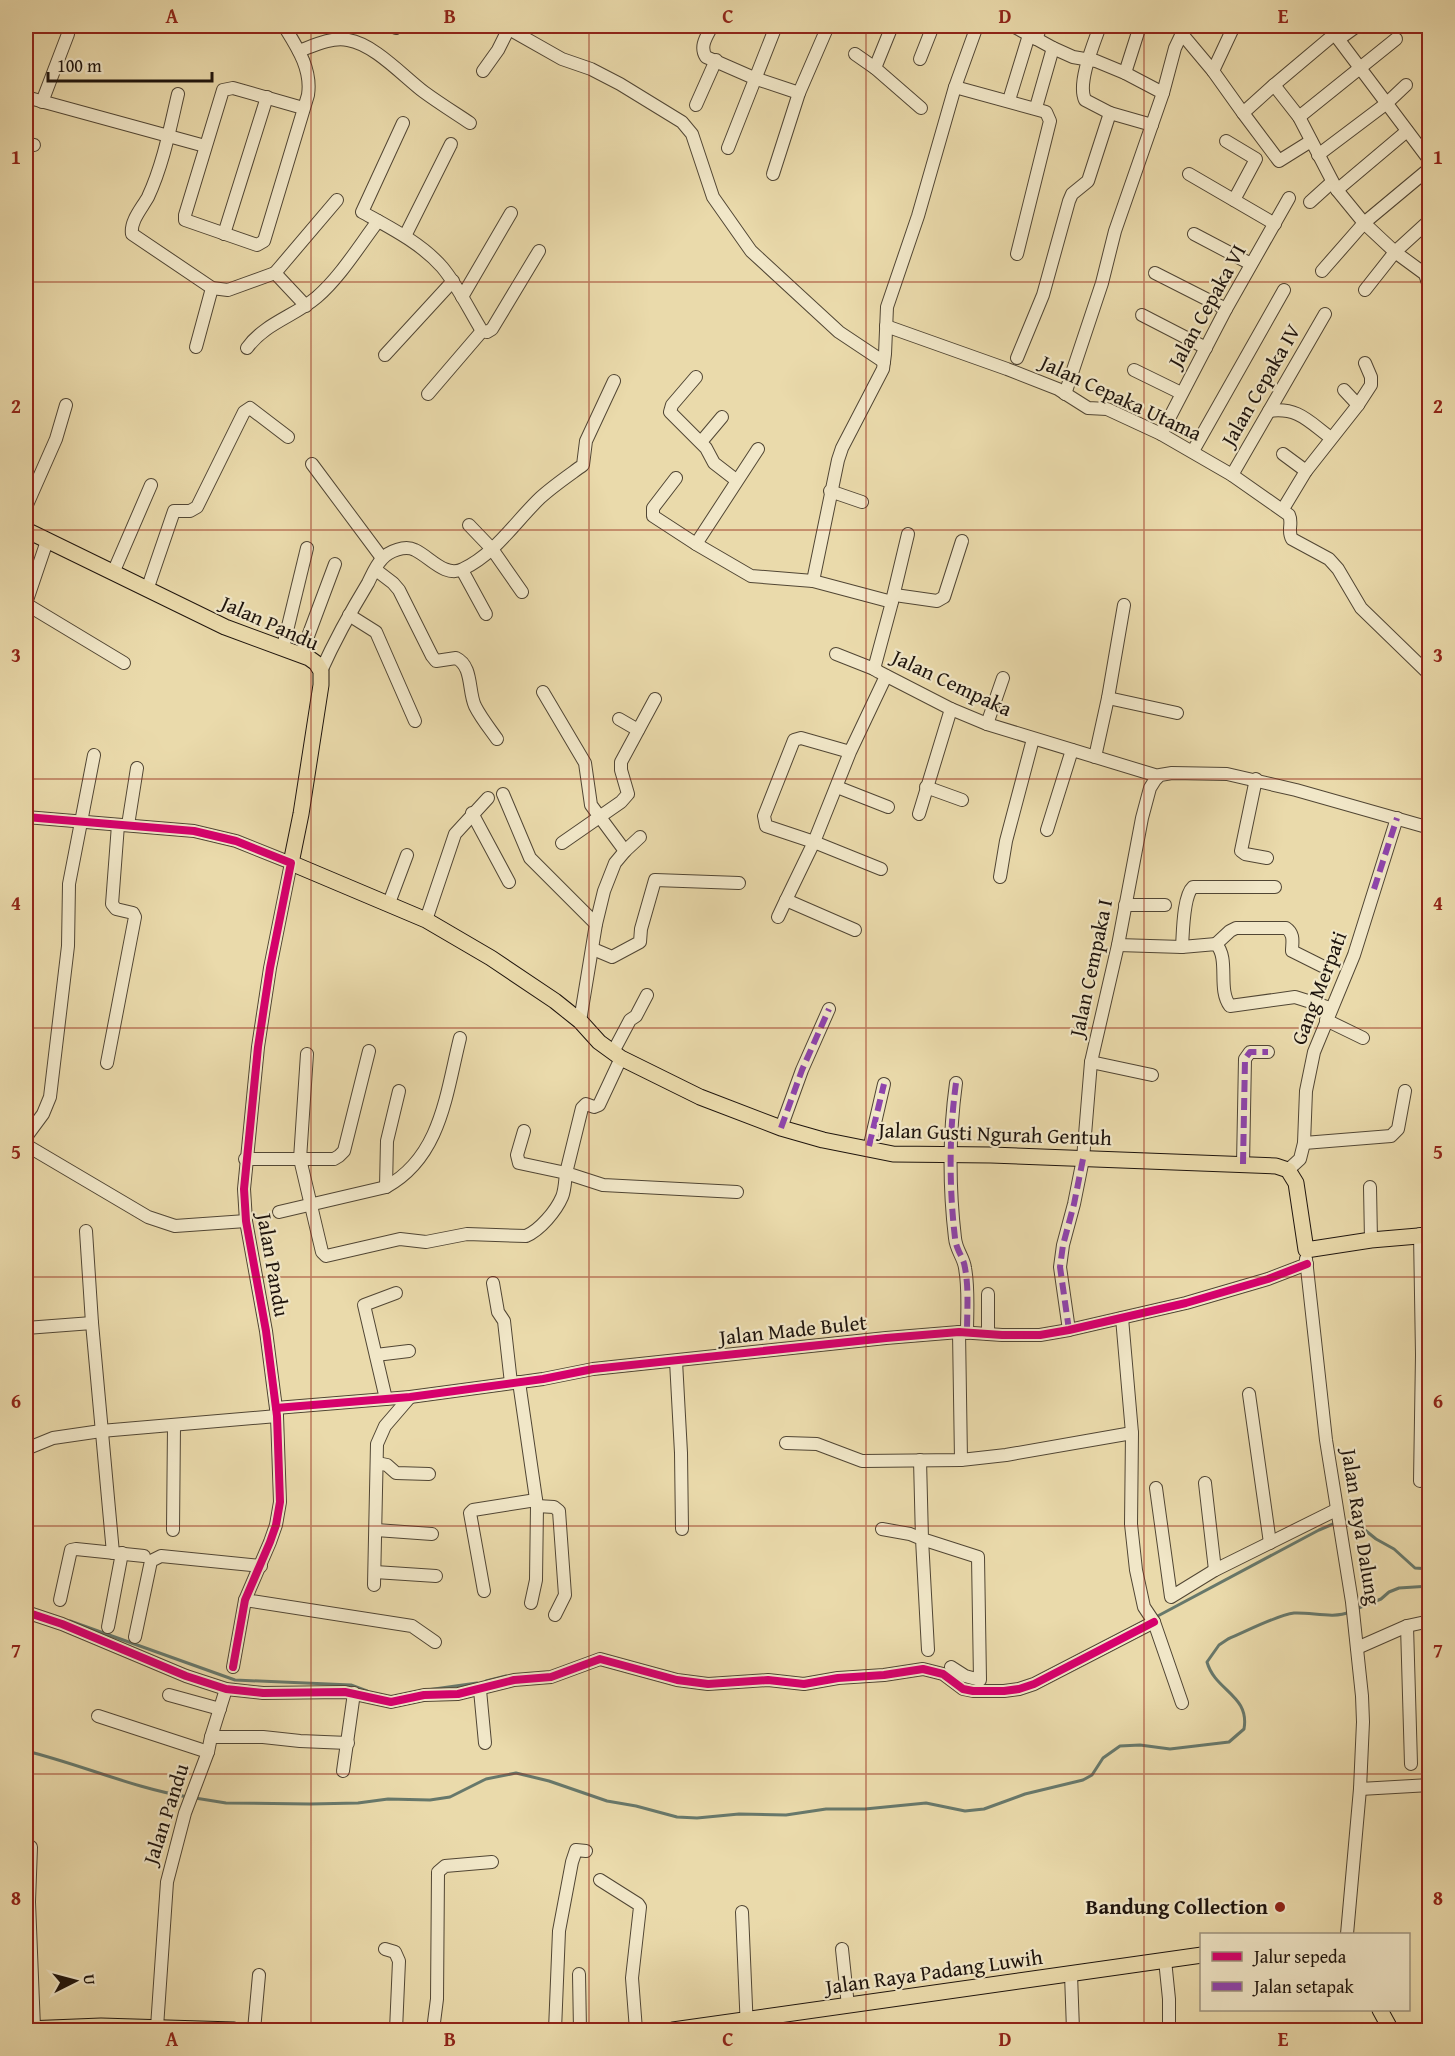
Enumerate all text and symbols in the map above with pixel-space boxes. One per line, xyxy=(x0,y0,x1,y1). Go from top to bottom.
text: A xyxy=(166,1,179,30)
text: B xyxy=(444,1,456,30)
text: C xyxy=(722,1,734,30)
text: D xyxy=(998,1,1012,30)
text: E xyxy=(1278,1,1289,30)
scale bar xyxy=(48,45,212,83)
text: 100 m xyxy=(57,52,102,79)
text: 1 xyxy=(11,142,21,171)
text: 1 xyxy=(1433,142,1443,171)
street label: Jalan Cepaka VI xyxy=(1158,238,1253,376)
street label: Jalan Cepaka IV xyxy=(1211,318,1308,454)
street label: Jalan Cepaka Utama xyxy=(1033,345,1207,449)
text: 2 xyxy=(11,391,21,420)
text: 2 xyxy=(1433,391,1443,420)
street label: Jalan Pandu xyxy=(213,586,325,658)
text: 3 xyxy=(11,640,21,669)
street label: Jalan Cempaka xyxy=(884,640,1017,724)
text: 3 xyxy=(1433,640,1443,669)
text: 4 xyxy=(11,888,21,917)
text: 4 xyxy=(1433,888,1443,917)
street label: Jalan Cempaka I xyxy=(1060,896,1120,1043)
street label: Gang Merpati xyxy=(1283,926,1354,1049)
street label: Jalan Gusti Ngurah Gentuh xyxy=(875,1114,1113,1153)
text: 5 xyxy=(11,1137,21,1166)
text: 5 xyxy=(1433,1137,1443,1166)
street label: Jalan Pandu xyxy=(249,1208,298,1320)
street label: Jalan Made Bulet xyxy=(715,1306,869,1353)
text: 6 xyxy=(11,1386,21,1415)
text: 6 xyxy=(1433,1386,1443,1415)
street label: Jalan Raya Dalung xyxy=(1333,1444,1389,1608)
text: 7 xyxy=(11,1635,21,1664)
text: 7 xyxy=(1433,1635,1443,1664)
street label: Jalan Pandu xyxy=(134,1759,197,1871)
text: 8 xyxy=(11,1883,21,1912)
text: 8 xyxy=(1433,1883,1443,1912)
place label: Bandung Collection xyxy=(1086,1891,1269,1922)
marker: Bandung Collection xyxy=(1273,1900,1287,1914)
legend xyxy=(1200,1933,1410,2011)
street label: Jalan Raya Padang Luwih xyxy=(820,1941,1045,2003)
text: Jalur sepeda xyxy=(1252,1943,1347,1970)
north arrow xyxy=(45,1951,105,2011)
text: U xyxy=(77,1973,102,1986)
text: Jalan setapak xyxy=(1252,1973,1354,2000)
text: A xyxy=(166,2024,179,2053)
text: B xyxy=(444,2024,456,2053)
text: C xyxy=(722,2024,734,2053)
text: D xyxy=(998,2024,1012,2053)
text: E xyxy=(1278,2024,1289,2053)

